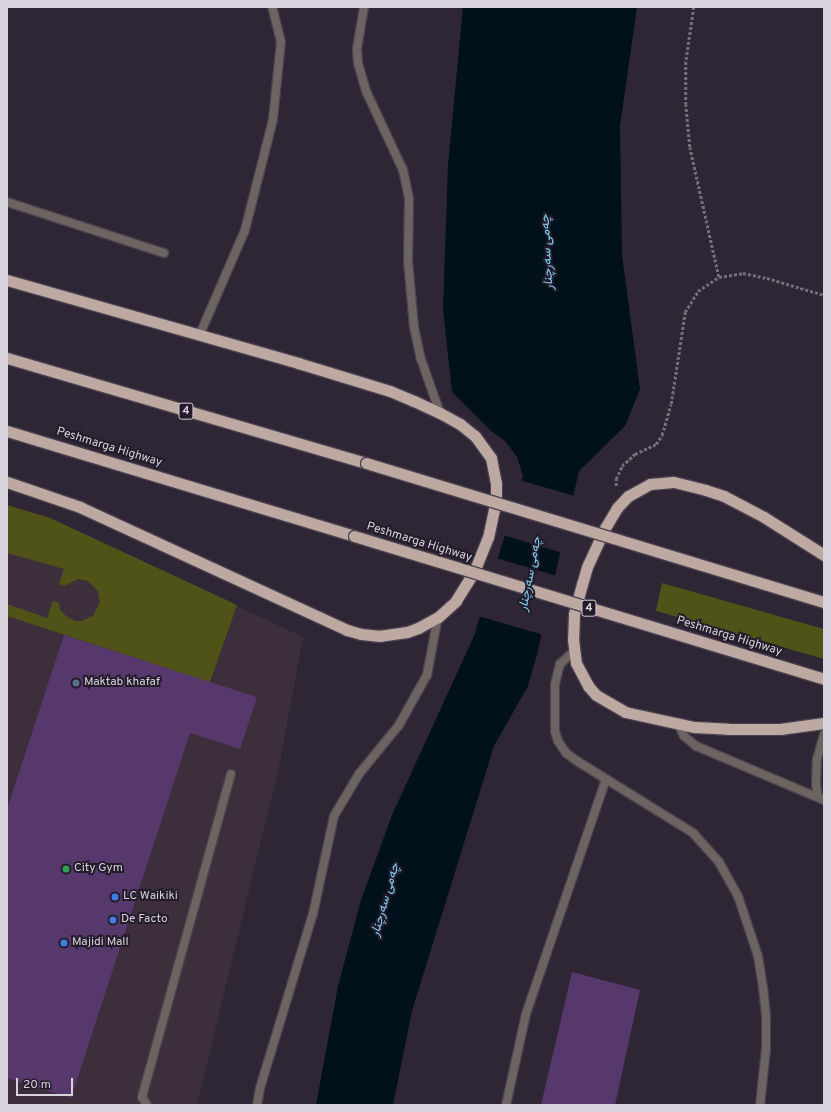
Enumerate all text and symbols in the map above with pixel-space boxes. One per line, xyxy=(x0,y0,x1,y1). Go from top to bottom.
water label: چەمی سەرچنار xyxy=(538,214,558,290)
road number: 4 xyxy=(178,402,194,420)
street label: Peshmarga Highway xyxy=(55,425,163,471)
street label: Peshmarga Highway xyxy=(365,520,473,566)
water label: چەمی سەرچنار xyxy=(516,536,546,612)
road number: 4 xyxy=(581,599,597,617)
street label: Peshmarga Highway xyxy=(675,614,783,660)
place label: Maktab khafaf xyxy=(84,676,160,690)
marker: Maktab khafaf xyxy=(71,678,81,688)
place label: City Gym xyxy=(74,862,123,876)
water label: چەمی سەرچنار xyxy=(368,862,404,938)
marker: City Gym xyxy=(61,864,71,874)
place label: LC Waikiki xyxy=(123,890,178,904)
marker: LC Waikiki xyxy=(110,892,120,902)
place label: De Facto xyxy=(121,913,168,927)
marker: De Facto xyxy=(108,915,118,925)
place label: Majidi Mall xyxy=(72,936,129,950)
marker: Majidi Mall xyxy=(59,938,69,948)
scale bar xyxy=(18,1070,75,1096)
text: 20 m xyxy=(23,1077,51,1093)

